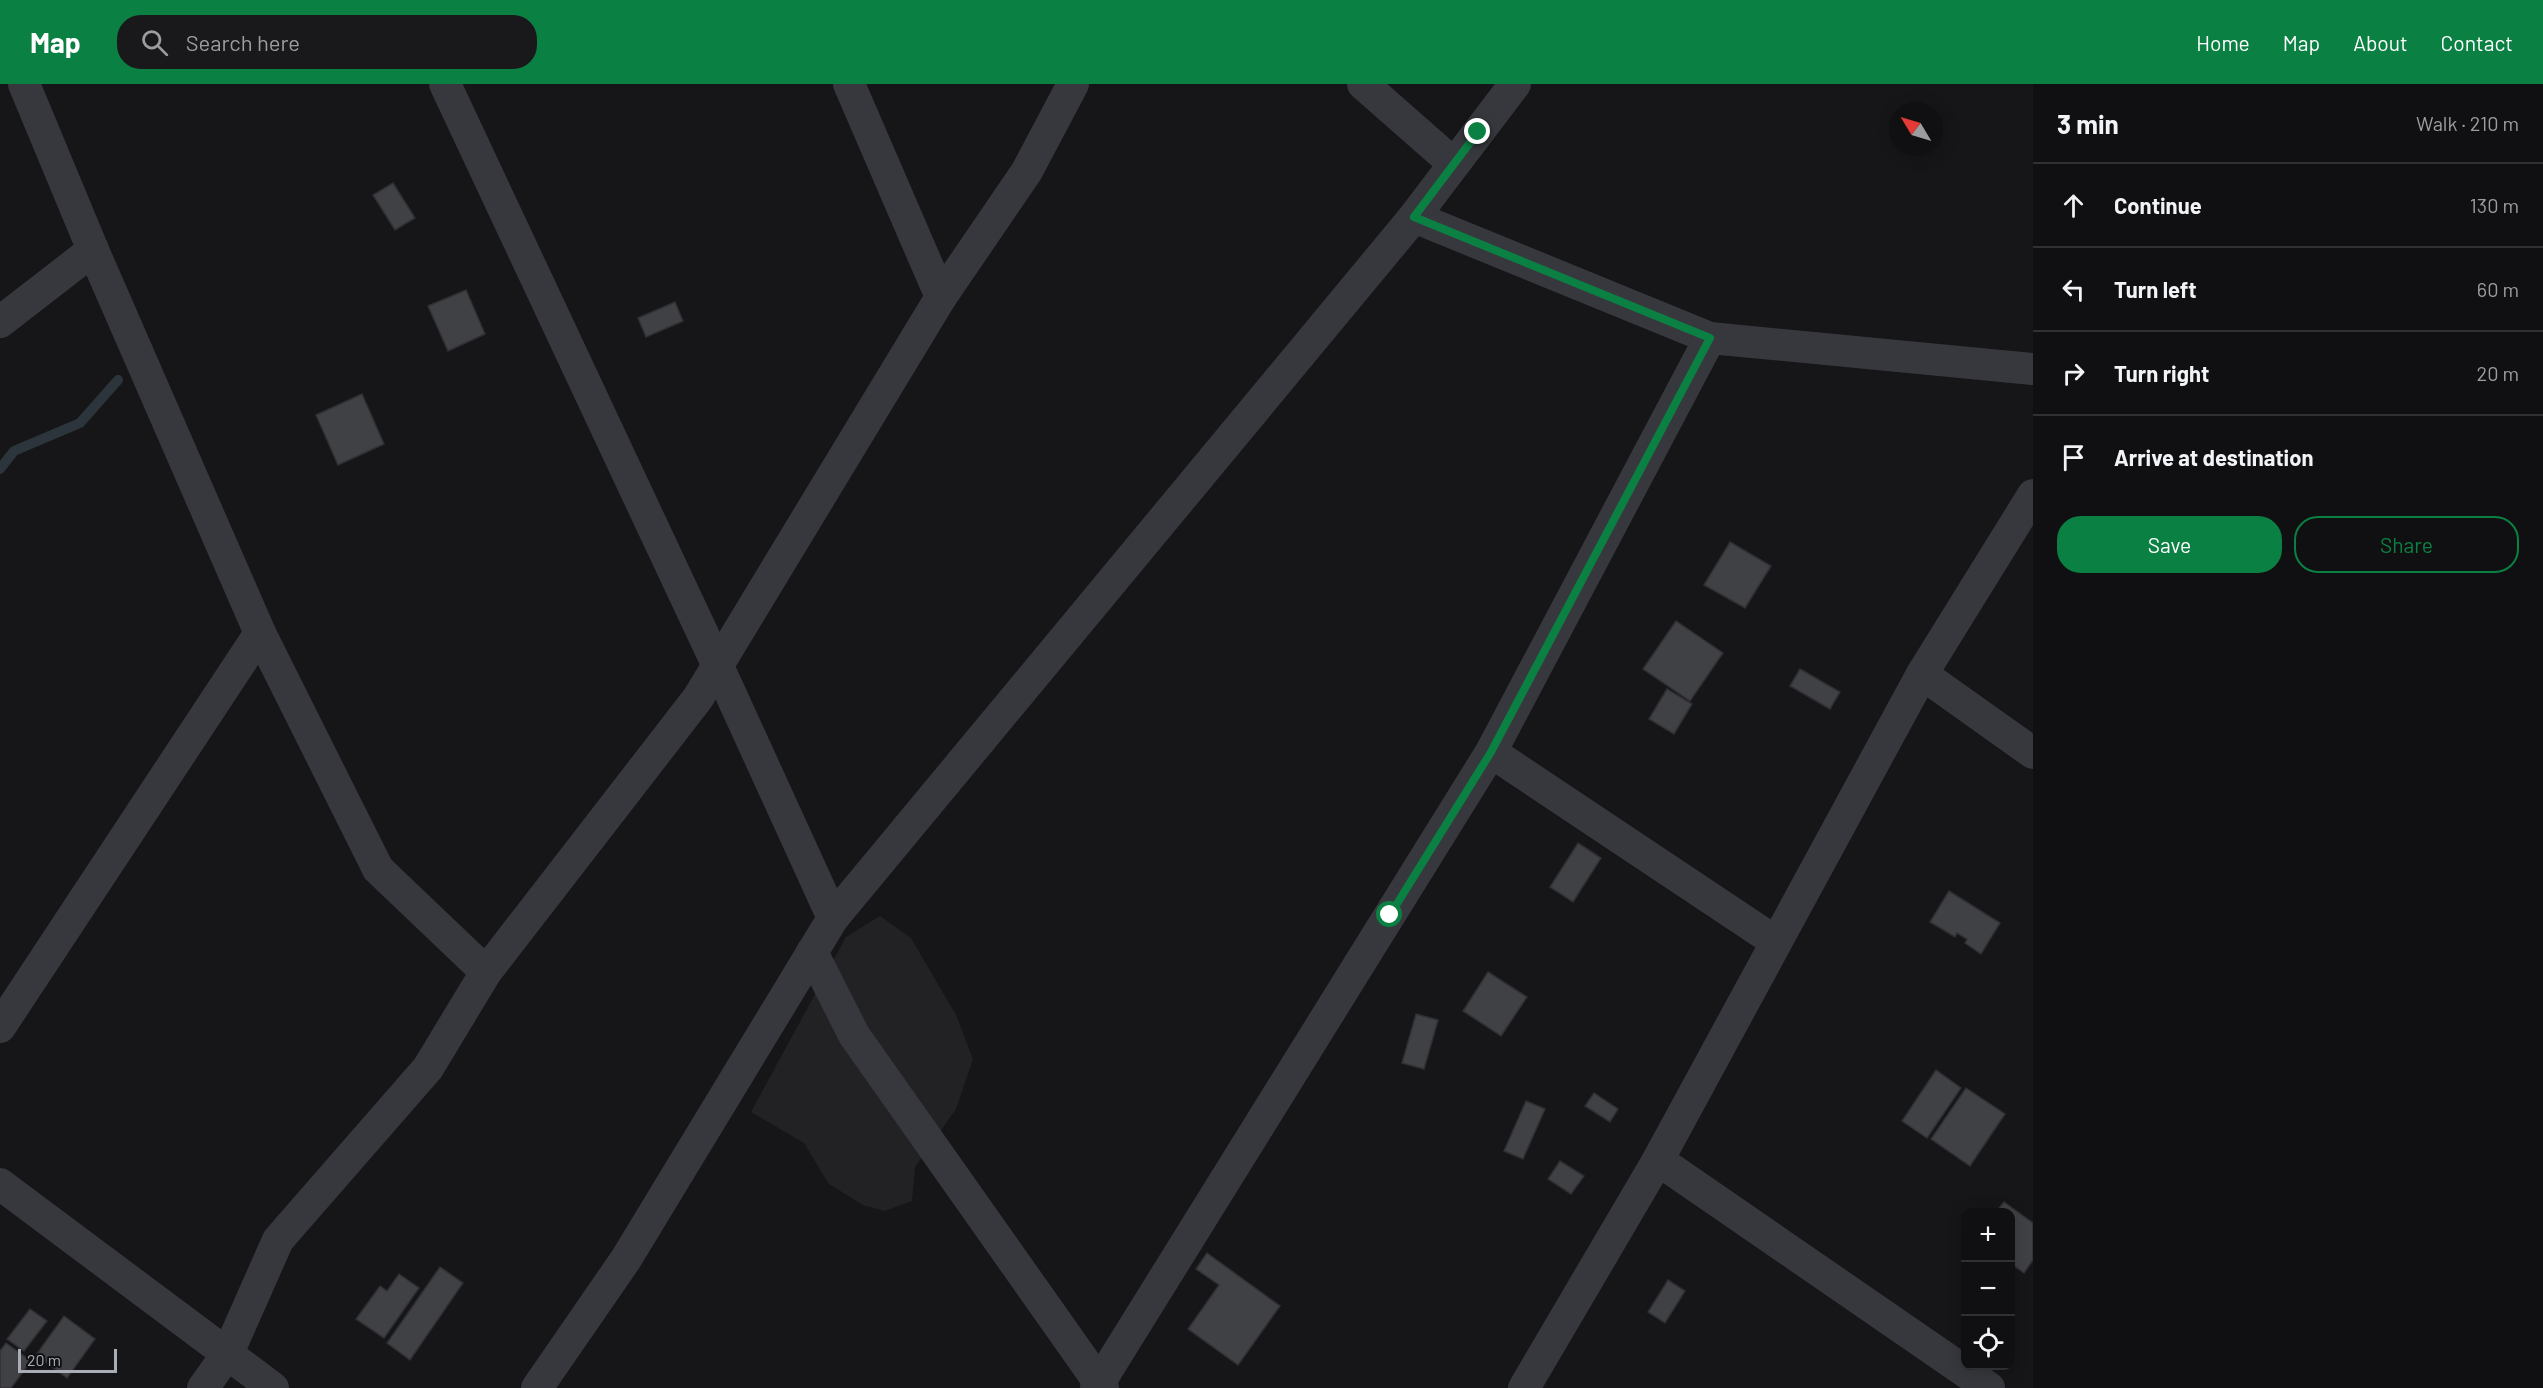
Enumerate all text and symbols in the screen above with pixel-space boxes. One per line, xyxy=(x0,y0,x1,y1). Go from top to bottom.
search box xyxy=(117,15,537,69)
text: Map xyxy=(30,25,81,59)
icon: search xyxy=(138,26,171,59)
text: Search here xyxy=(186,29,300,55)
text: Home xyxy=(2196,30,2250,55)
text: Map xyxy=(2283,30,2320,55)
text: About xyxy=(2353,30,2408,55)
text: Contact xyxy=(2441,30,2513,55)
north arrow xyxy=(1889,102,1943,156)
text: 3 min xyxy=(2057,108,2119,139)
text: Walk · 210 m xyxy=(2416,111,2519,135)
route end xyxy=(1464,118,1490,144)
icon: ahead xyxy=(2057,189,2090,222)
text: Continue xyxy=(2114,192,2202,218)
text: 130 m xyxy=(2470,193,2519,217)
icon: left xyxy=(2057,273,2090,306)
text: Turn left xyxy=(2114,276,2197,302)
text: 60 m xyxy=(2477,277,2519,301)
icon: right xyxy=(2057,357,2090,390)
text: Turn right xyxy=(2114,360,2209,386)
text: 20 m xyxy=(2476,361,2519,385)
icon: arrive xyxy=(2057,441,2090,474)
text: Arrive at destination xyxy=(2114,444,2313,470)
button: Save xyxy=(2057,516,2282,573)
button: Share xyxy=(2294,516,2519,573)
route start xyxy=(1376,901,1402,927)
map controls xyxy=(1961,1208,2015,1370)
button: + xyxy=(1961,1208,2015,1262)
button: − xyxy=(1961,1262,2015,1316)
button: locate xyxy=(1961,1316,2015,1370)
scale bar xyxy=(18,1346,117,1374)
text: 20 m xyxy=(27,1350,61,1369)

